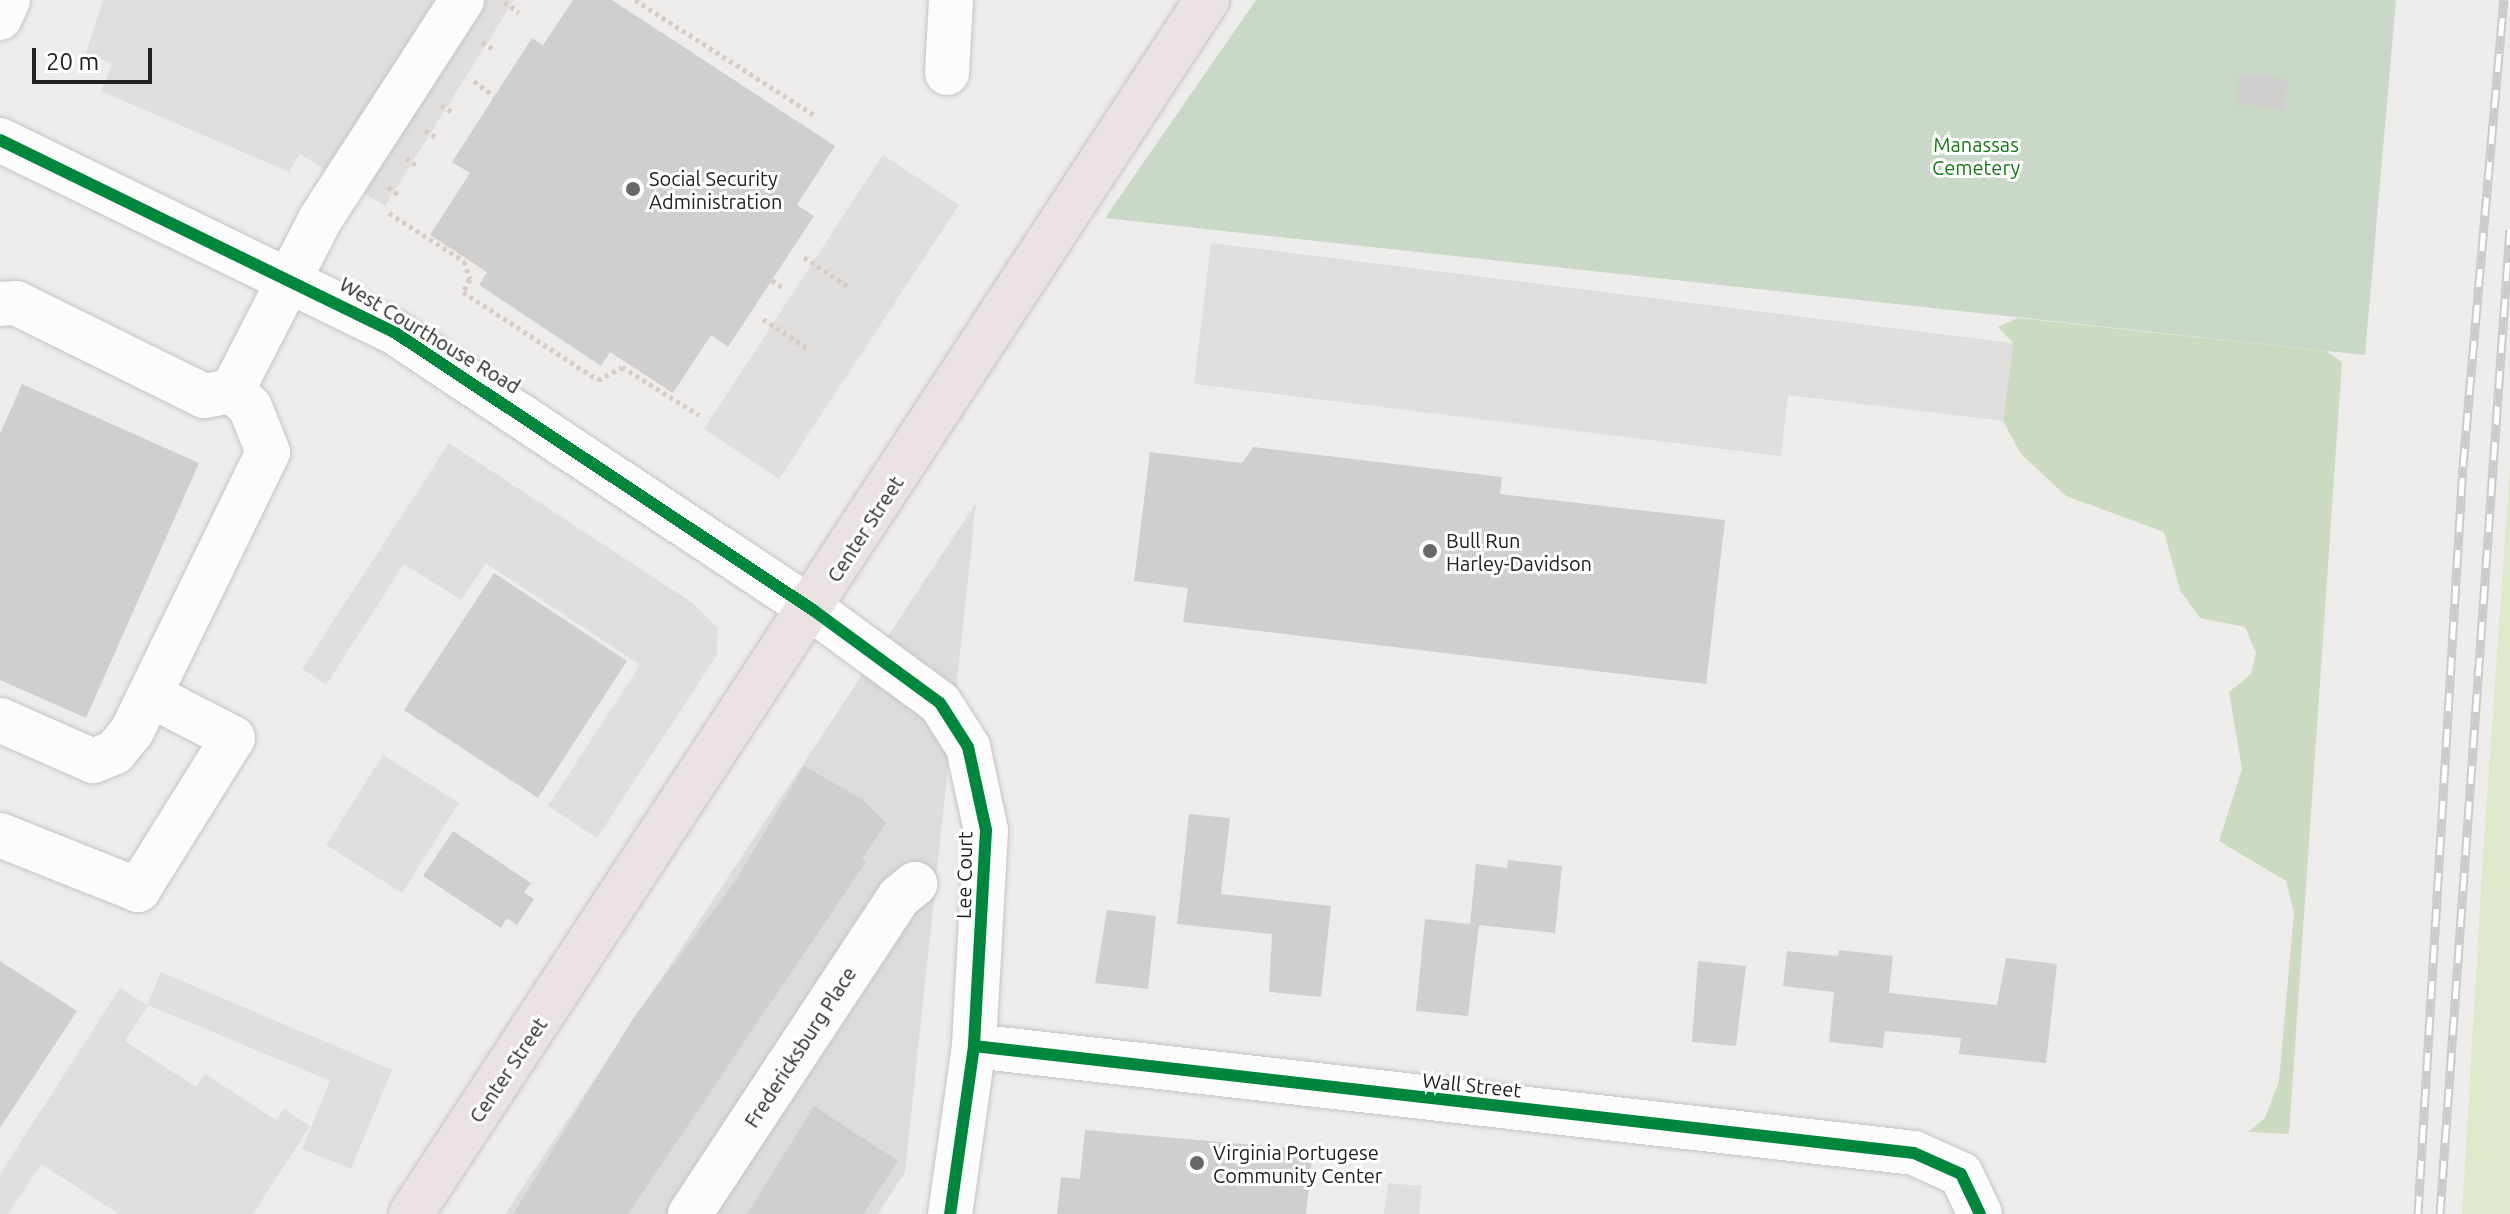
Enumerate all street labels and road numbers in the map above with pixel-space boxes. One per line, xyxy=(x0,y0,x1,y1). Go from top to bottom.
street label: West Courthouse Road xyxy=(335,272,525,398)
street label: Center Street xyxy=(822,471,908,587)
street label: Lee Court xyxy=(951,831,977,919)
street label: Fredericksburg Place xyxy=(739,962,861,1132)
street label: Center Street xyxy=(464,1013,552,1127)
street label: Wall Street xyxy=(1421,1068,1523,1102)

